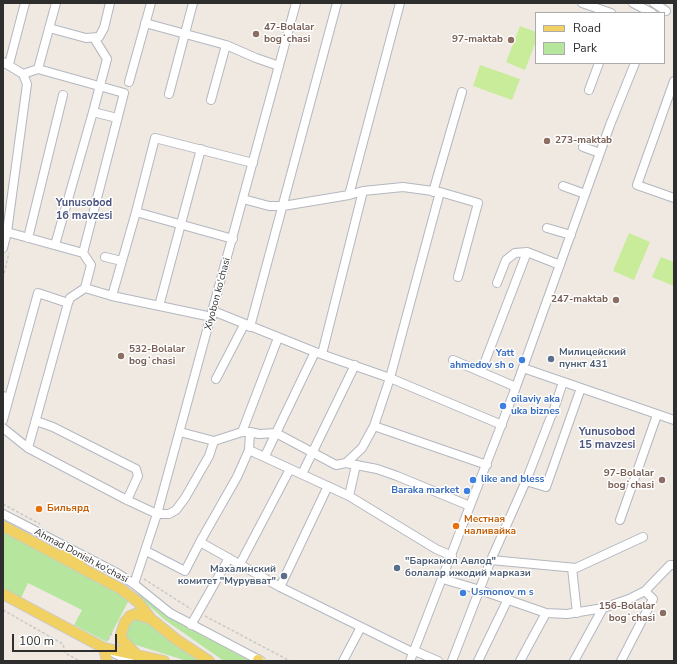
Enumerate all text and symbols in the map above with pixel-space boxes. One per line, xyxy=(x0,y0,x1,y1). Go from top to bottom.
legend xyxy=(535,12,665,64)
text: Road xyxy=(573,20,601,36)
place label: 47-Bolalar bogʻchasi xyxy=(264,22,314,46)
marker: 47-Bolalar bogʻchasi xyxy=(251,29,261,39)
place label: 97-maktab xyxy=(452,34,503,46)
marker: 97-maktab xyxy=(506,35,516,45)
text: Park xyxy=(573,40,597,56)
place label: 273-maktab xyxy=(555,135,612,147)
marker: 273-maktab xyxy=(542,136,552,146)
district label: Yunusobod 16 mavzesi xyxy=(56,196,112,222)
street label: Xiyobon ko'chasi xyxy=(203,256,233,332)
place label: 247-maktab xyxy=(551,294,608,306)
marker: 247-maktab xyxy=(611,295,621,305)
place label: 532-Bolalar bogʻchasi xyxy=(129,344,185,368)
place label: Милицейский пункт 431 xyxy=(559,347,626,370)
place label: Yatt ahmedov sh o xyxy=(450,348,514,372)
marker: 532-Bolalar bogʻchasi xyxy=(116,351,126,361)
marker: Милицейский пункт 431 xyxy=(546,354,556,364)
marker: Yatt ahmedov sh o xyxy=(517,355,527,365)
place label: oilaviy aka uka biznes xyxy=(511,394,560,418)
marker: oilaviy aka uka biznes xyxy=(498,401,508,411)
district label: Yunusobod 15 mavzesi xyxy=(579,425,635,451)
place label: 97-Bolalar bogʻchasi xyxy=(604,468,654,492)
place label: like and bless xyxy=(481,474,544,486)
marker: like and bless xyxy=(468,475,478,485)
marker: 97-Bolalar bogʻchasi xyxy=(657,475,667,485)
place label: Baraka market xyxy=(391,485,459,497)
marker: Baraka market xyxy=(462,486,472,496)
place label: Бильярд xyxy=(47,503,89,515)
marker: Бильярд xyxy=(34,504,44,514)
place label: Местная наливайка xyxy=(464,514,516,538)
marker: Местная наливайка xyxy=(451,521,461,531)
street label: Ahmad Donish ko'chasi xyxy=(32,526,130,586)
place label: "Баркамол Авлод" болалар ижодий маркази xyxy=(405,556,531,580)
marker: "Баркамол Авлод" болалар ижодий маркази xyxy=(392,563,402,573)
place label: Махалинский комитет "Мурувват" xyxy=(178,564,276,588)
marker: Махалинский комитет "Мурувват" xyxy=(279,571,289,581)
place label: Usmonov m s xyxy=(471,587,534,599)
marker: Usmonov m s xyxy=(458,588,468,598)
place label: 156-Bolalar bogʻchasi xyxy=(599,601,655,624)
marker: 156-Bolalar bogʻchasi xyxy=(658,608,668,618)
scale bar xyxy=(14,626,119,652)
text: 100 m xyxy=(19,633,54,649)

